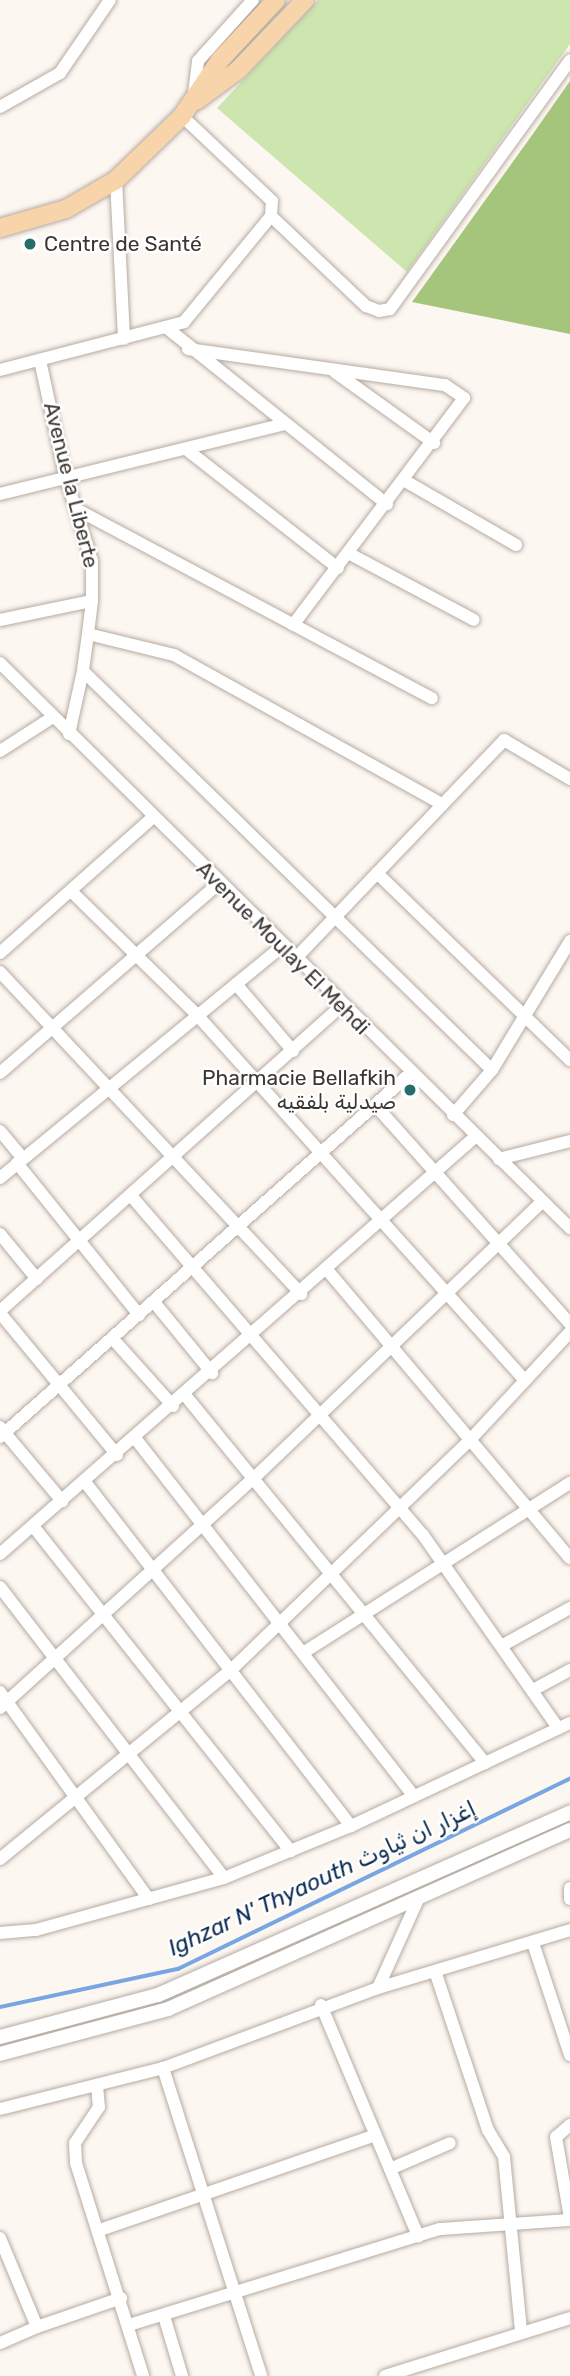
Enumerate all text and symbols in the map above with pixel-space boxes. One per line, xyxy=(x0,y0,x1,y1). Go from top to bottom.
place label: Centre de Santé xyxy=(44,231,202,257)
marker: Centre de Santé xyxy=(22,236,38,252)
street label: Avenue la Liberte xyxy=(38,400,104,570)
street label: Avenue Moulay El Mehdi xyxy=(191,856,375,1040)
place label: Pharmacie Bellafkih صيدلية بلفقيه xyxy=(202,1065,396,1115)
marker: Pharmacie Bellafkih صيدلية بلفقيه xyxy=(402,1082,418,1098)
water label: Ighzar N' Thyaouth إغزار ان ثياوث xyxy=(163,1794,481,1962)

